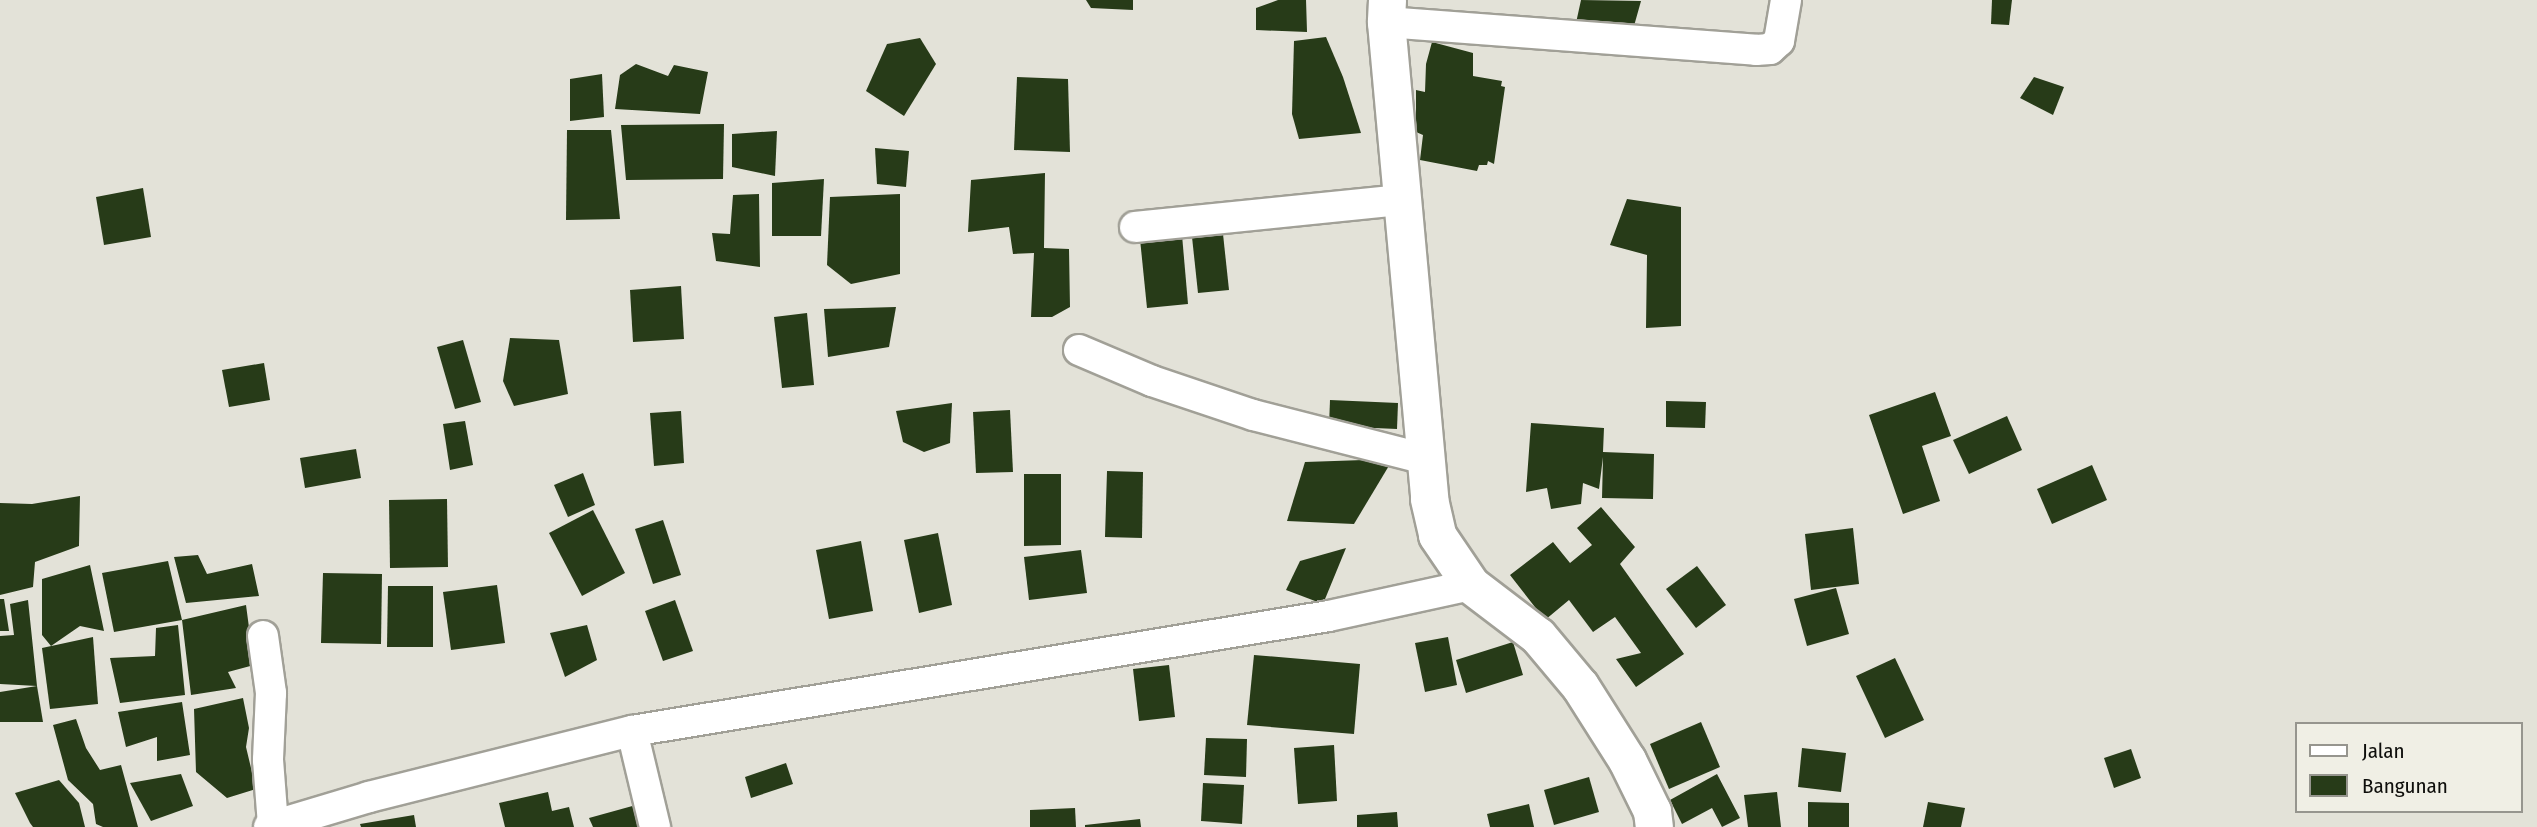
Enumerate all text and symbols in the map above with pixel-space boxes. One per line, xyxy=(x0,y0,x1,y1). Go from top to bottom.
legend xyxy=(2296,722,2523,813)
text: Jalan xyxy=(2362,738,2405,764)
text: Bangunan xyxy=(2362,773,2448,799)

